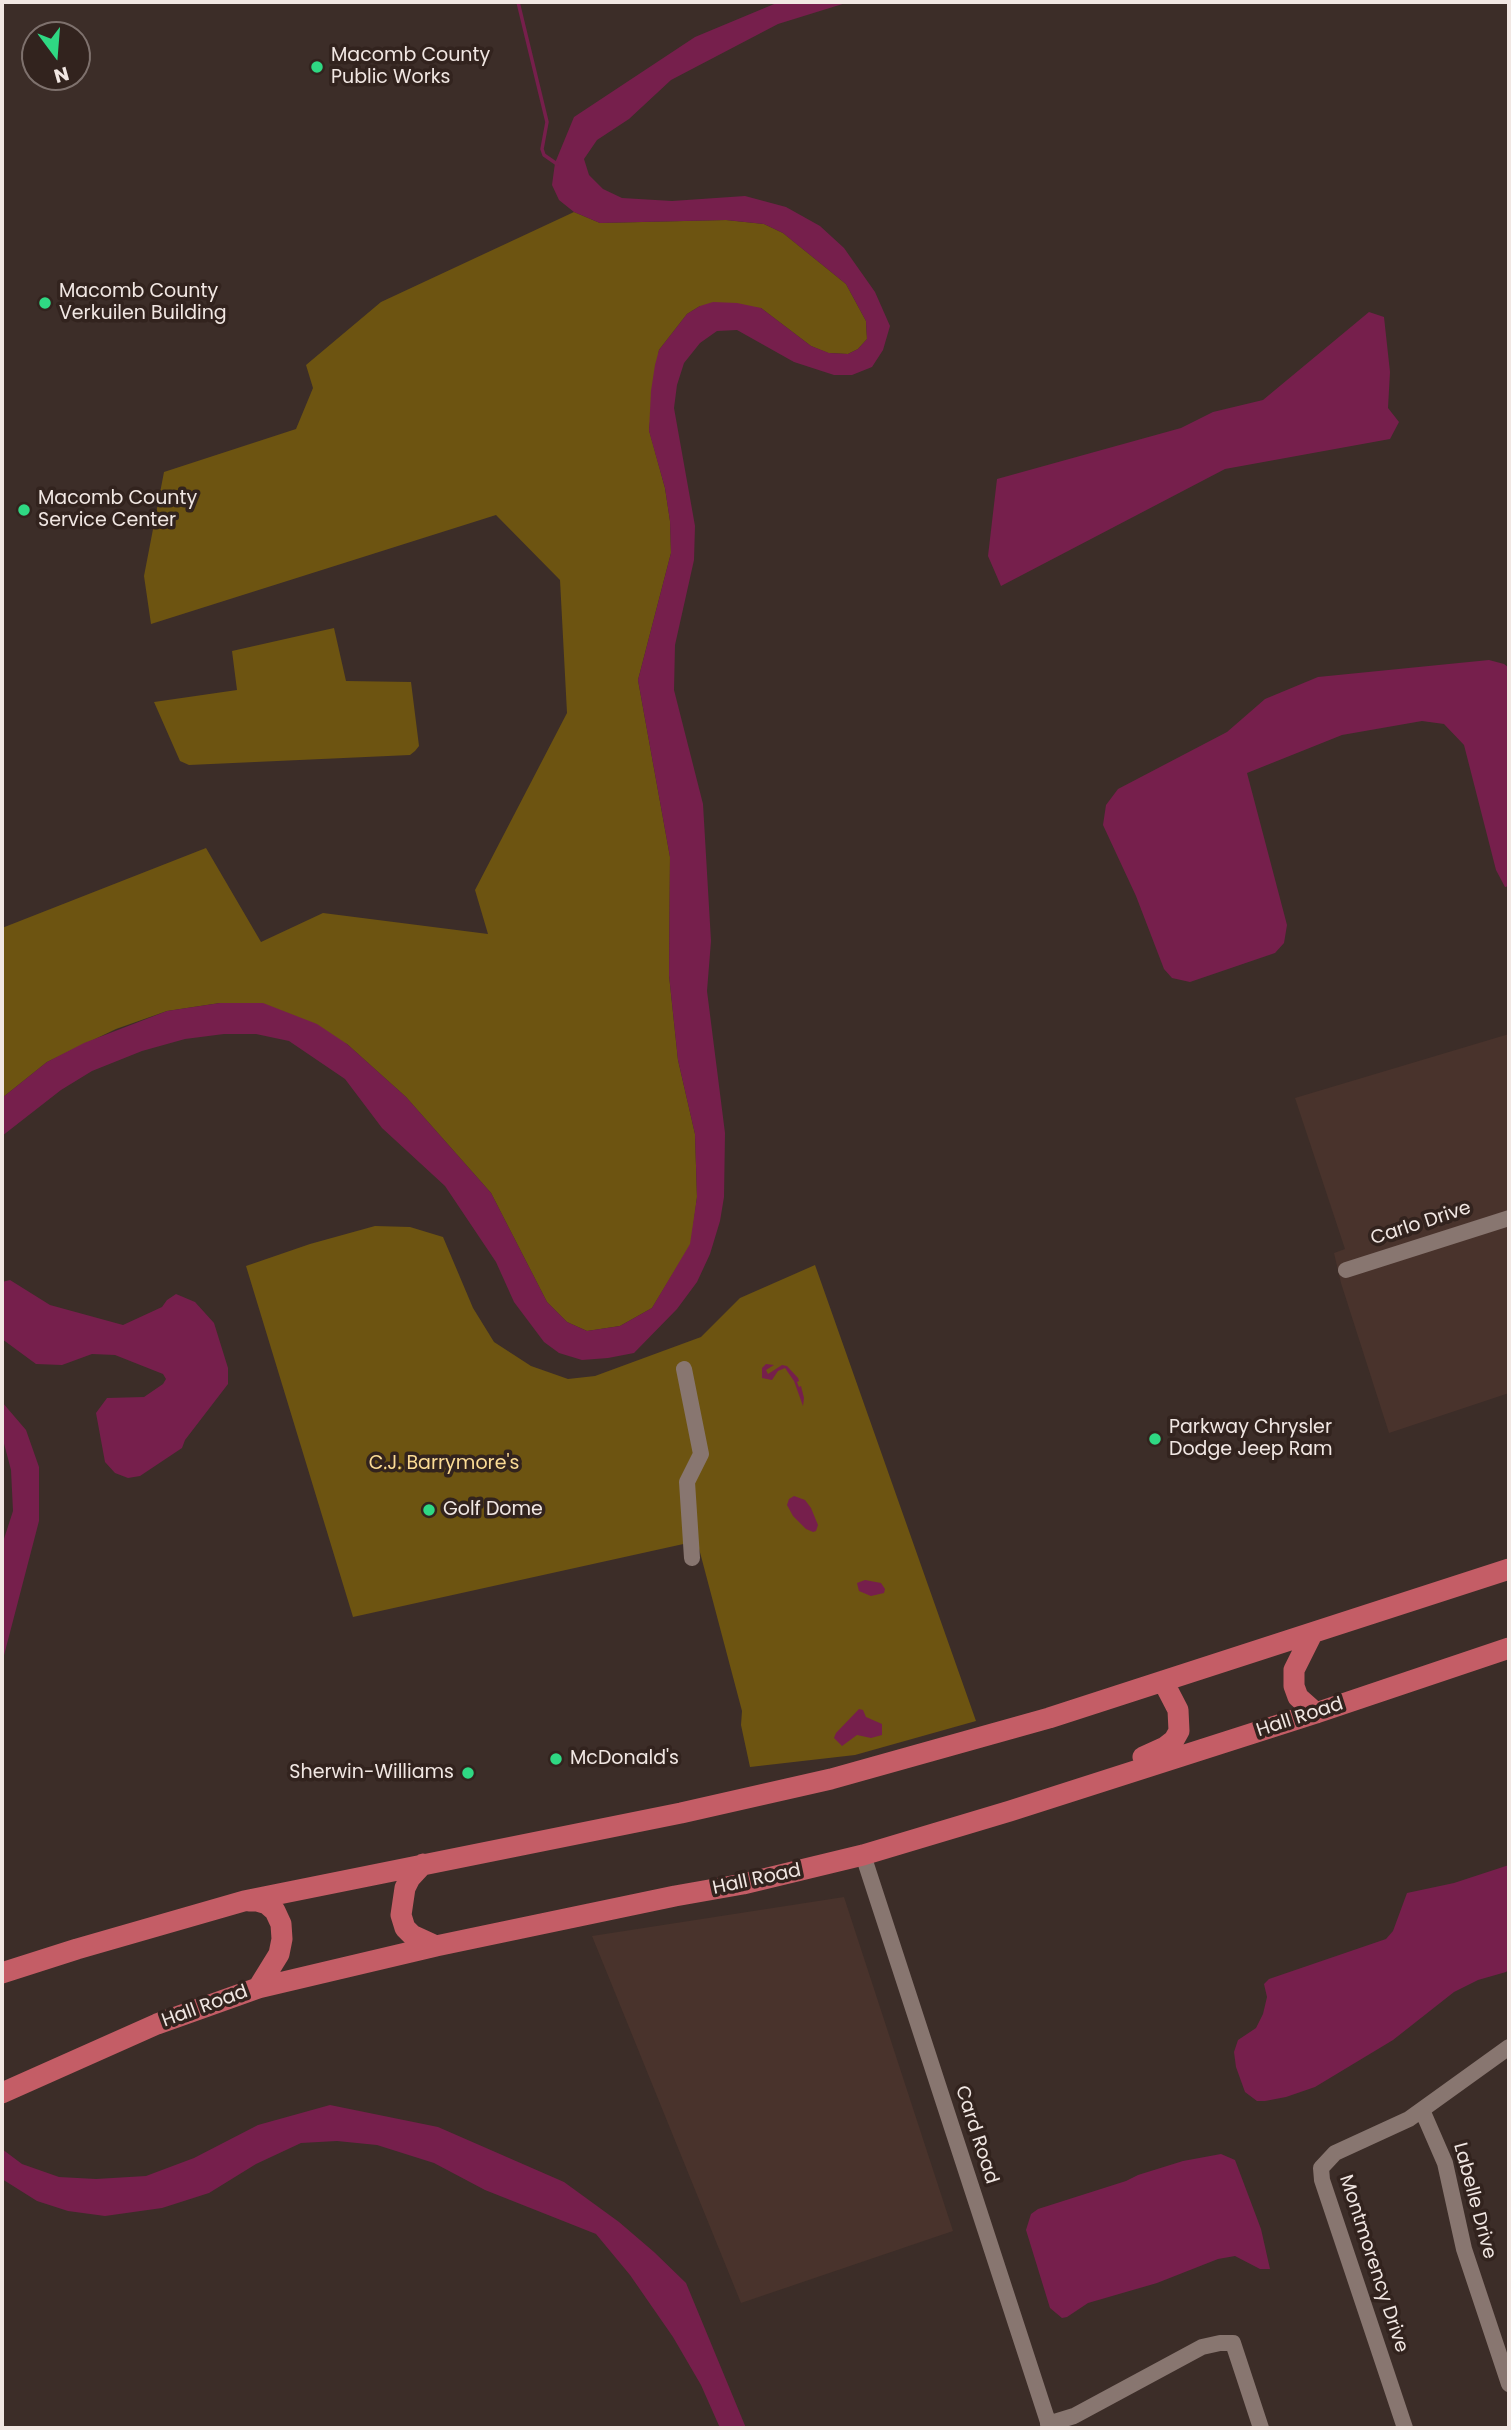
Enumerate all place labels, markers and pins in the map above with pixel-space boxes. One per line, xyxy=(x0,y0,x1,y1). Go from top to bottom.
place label: Macomb County Public Works xyxy=(331,45,490,89)
marker: Macomb County Public Works xyxy=(309,59,325,75)
place label: Macomb County Verkuilen Building xyxy=(59,281,227,325)
marker: Macomb County Verkuilen Building xyxy=(37,295,53,311)
place label: Macomb County Service Center xyxy=(38,488,197,532)
marker: Macomb County Service Center xyxy=(16,502,32,518)
place label: Parkway Chrysler Dodge Jeep Ram xyxy=(1169,1417,1333,1461)
marker: Parkway Chrysler Dodge Jeep Ram xyxy=(1147,1431,1163,1447)
place label: Golf Dome xyxy=(443,1499,543,1521)
marker: Golf Dome xyxy=(421,1502,437,1518)
place label: McDonald's xyxy=(570,1748,679,1770)
marker: McDonald's xyxy=(548,1751,564,1767)
place label: Sherwin-Williams xyxy=(289,1762,454,1784)
marker: Sherwin-Williams xyxy=(460,1765,476,1781)

